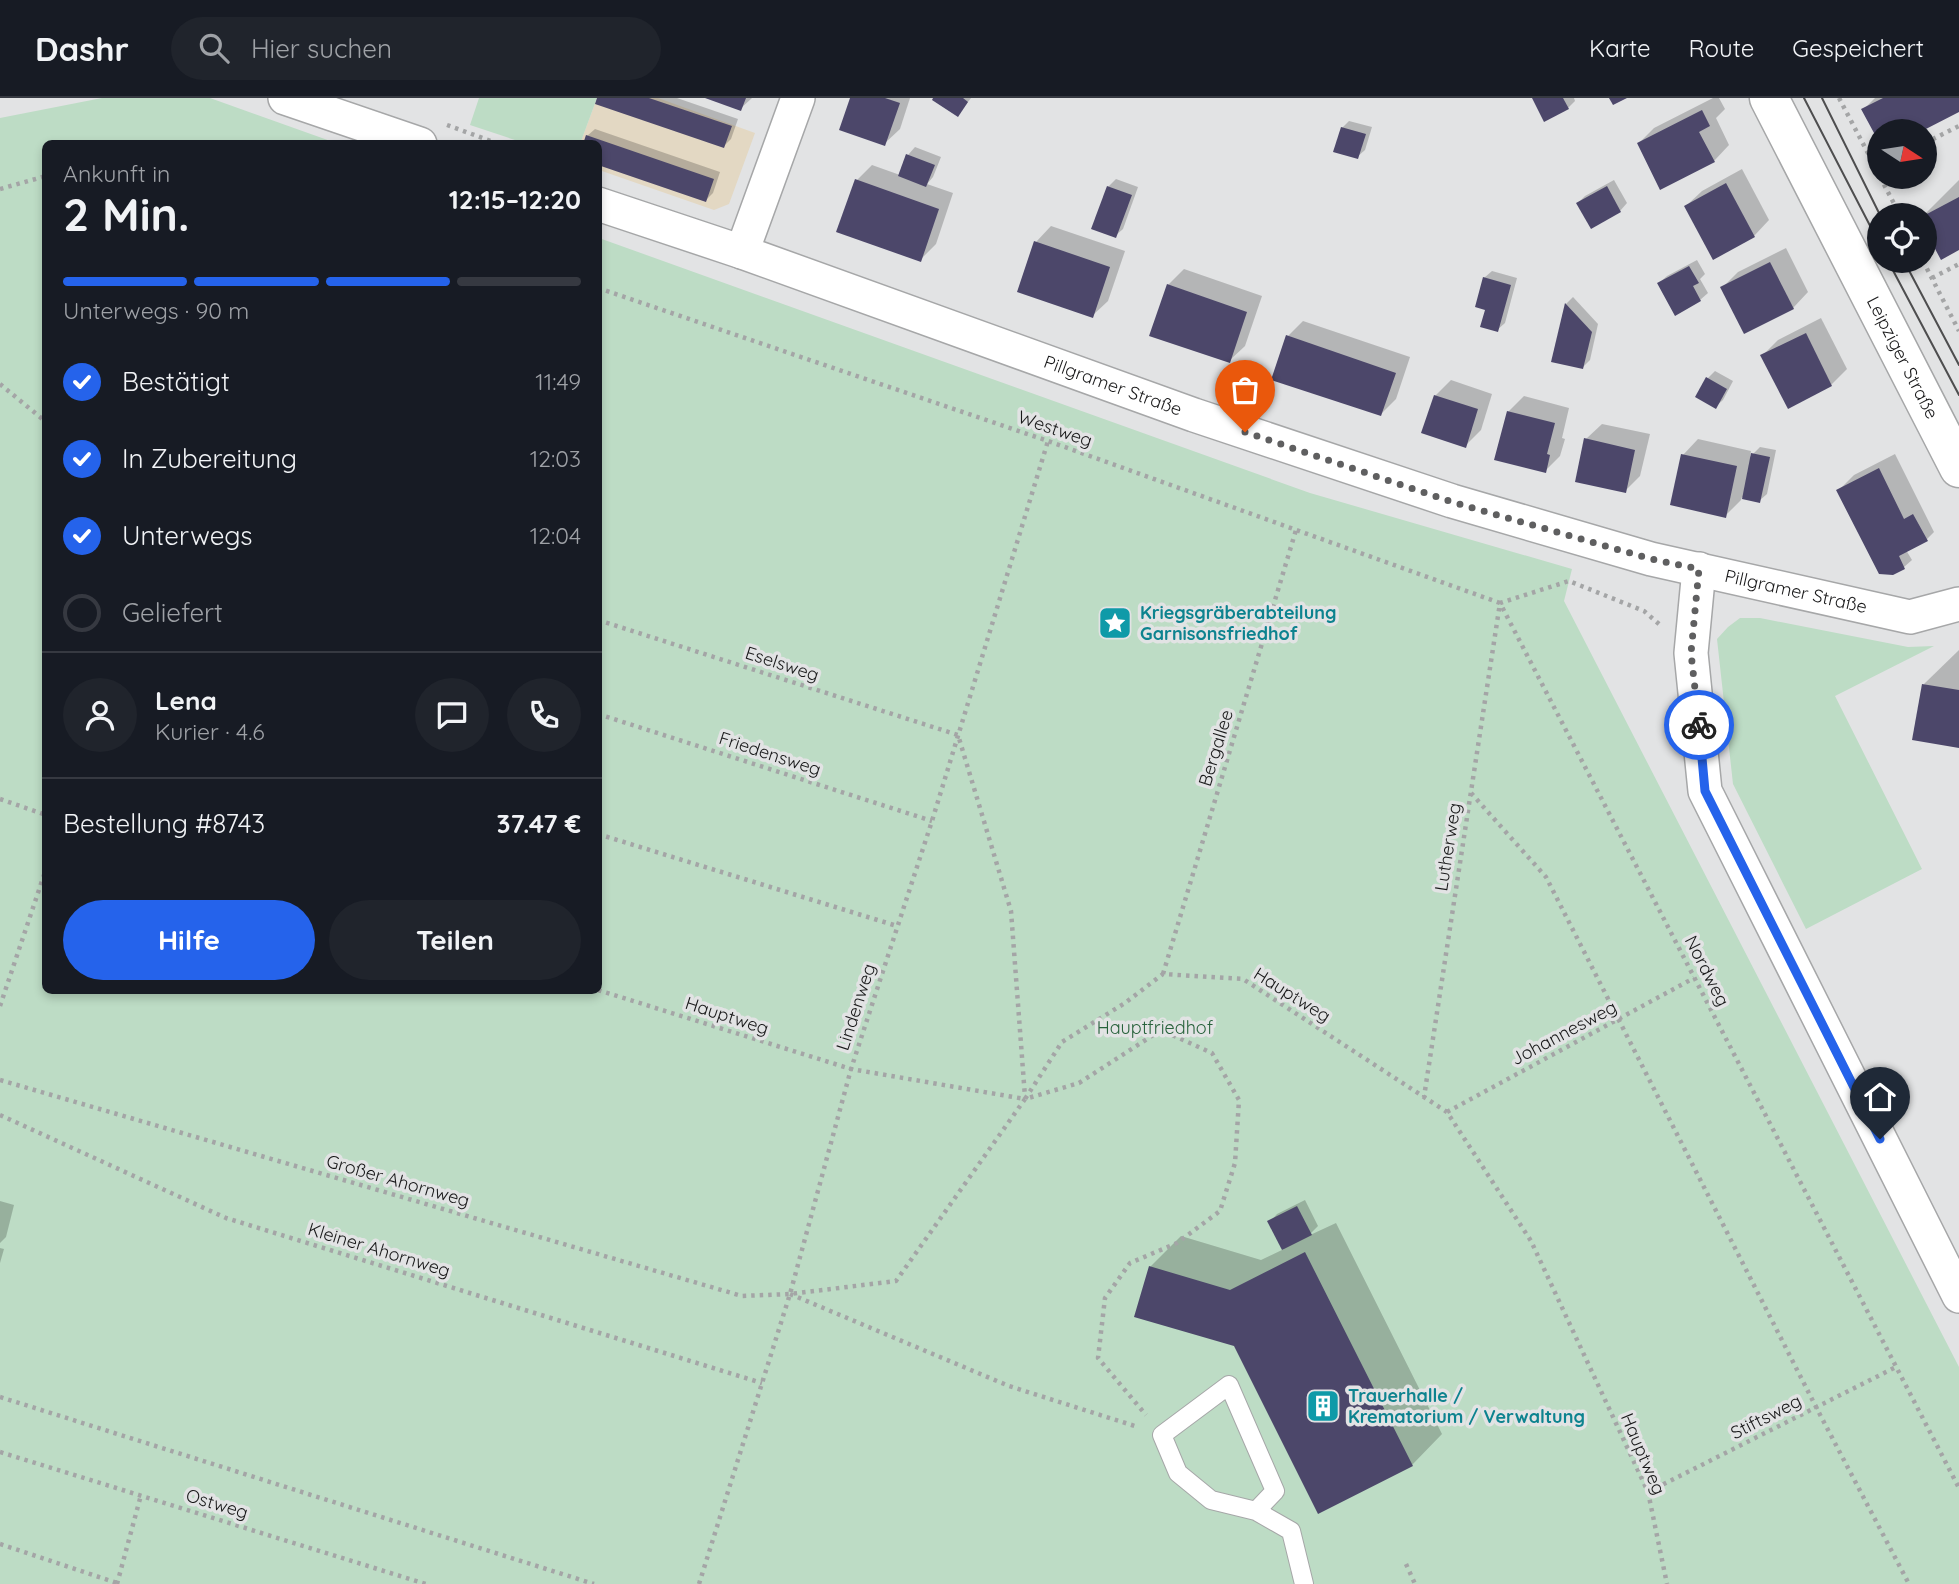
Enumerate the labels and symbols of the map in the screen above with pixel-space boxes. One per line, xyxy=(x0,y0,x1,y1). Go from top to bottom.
north arrow xyxy=(1867,119,1937,189)
street label: Leipziger Straße xyxy=(1862,292,1944,423)
street label: Pillgramer Straße xyxy=(1041,350,1185,421)
pin xyxy=(1215,360,1275,432)
street label: Westweg xyxy=(1015,405,1096,452)
street label: Pillgramer Straße xyxy=(1723,564,1869,618)
place label: Kriegsgräberabteilung Garnisonsfriedhof xyxy=(1140,601,1336,645)
place icon: Kriegsgräberabteilung Garnisonsfriedhof xyxy=(1096,604,1134,642)
street label: Eselsweg xyxy=(742,641,822,686)
courier xyxy=(1664,690,1734,760)
street label: Bergallee xyxy=(1193,707,1238,789)
street label: Friedensweg xyxy=(716,726,824,781)
street label: Lutherweg xyxy=(1429,801,1466,893)
street label: Nordweg xyxy=(1680,932,1735,1010)
street label: Lindenweg xyxy=(831,960,880,1053)
street label: Hauptweg xyxy=(1249,962,1335,1027)
street label: Hauptweg xyxy=(682,991,772,1040)
street label: Johannesweg xyxy=(1507,995,1621,1070)
park label: Hauptfriedhof xyxy=(1097,1016,1214,1039)
pin xyxy=(1850,1067,1910,1139)
street label: Großer Ahornweg xyxy=(324,1149,472,1212)
street label: Kleiner Ahornweg xyxy=(305,1217,453,1282)
place label: Trauerhalle / Krematorium / Verwaltung xyxy=(1348,1384,1585,1428)
building icon: Trauerhalle / Krematorium / Verwaltung xyxy=(1304,1387,1342,1425)
street label: Stiftsweg xyxy=(1727,1389,1805,1444)
street label: Hauptweg xyxy=(1616,1409,1671,1498)
street label: Ostweg xyxy=(183,1483,251,1524)

